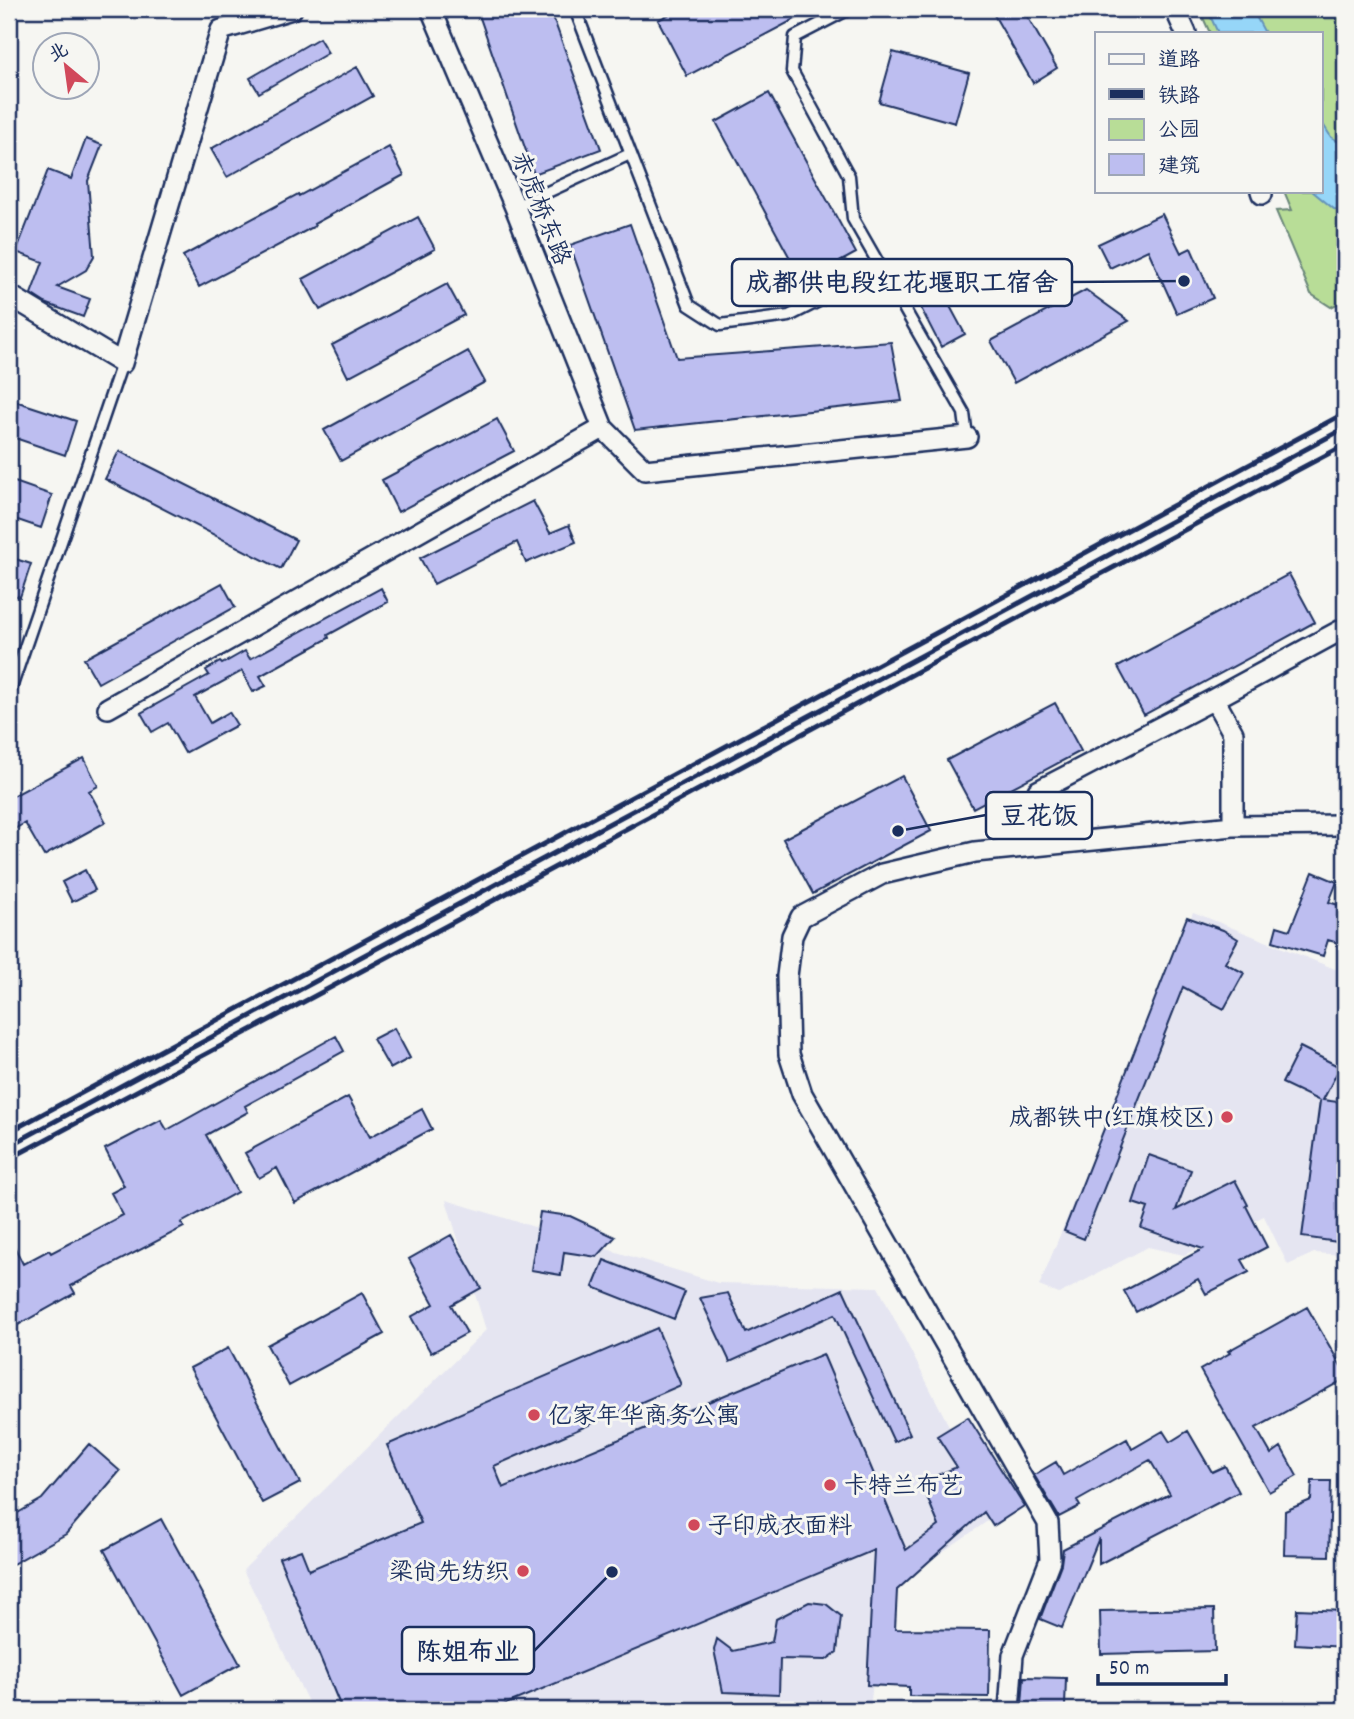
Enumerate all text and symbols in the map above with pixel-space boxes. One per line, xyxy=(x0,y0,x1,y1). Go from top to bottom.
north arrow xyxy=(32,32,102,102)
legend xyxy=(1095,32,1322,192)
text: 北 xyxy=(45,38,74,71)
text: 道路 xyxy=(1158,47,1200,77)
text: 铁路 xyxy=(1158,83,1200,113)
text: 公园 xyxy=(1158,117,1200,147)
street label: 赤虎桥东路 xyxy=(501,147,577,271)
text: 建筑 xyxy=(1158,153,1200,183)
callout: 成都供电段红花堰职工宿舍 xyxy=(732,259,1072,306)
text: 成都供电段红花堰职工宿舍 xyxy=(746,267,1058,304)
callout: 豆花饭 xyxy=(986,792,1092,839)
text: 豆花饭 xyxy=(1000,800,1078,837)
place label: 成都铁中(红旗校区) xyxy=(1009,1103,1213,1137)
marker: 成都铁中(红旗校区) xyxy=(1219,1109,1235,1125)
place label: 亿家年华商务公寓 xyxy=(548,1401,740,1435)
marker: 亿家年华商务公寓 xyxy=(526,1407,542,1423)
place label: 卡特兰布艺 xyxy=(844,1471,964,1505)
marker: 卡特兰布艺 xyxy=(822,1477,838,1493)
place label: 子印成衣面料 xyxy=(708,1511,852,1545)
marker: 子印成衣面料 xyxy=(686,1517,702,1533)
place label: 梁尚先纺织 xyxy=(389,1557,509,1591)
marker: 梁尚先纺织 xyxy=(515,1563,531,1579)
callout: 陈姐布业 xyxy=(402,1627,534,1674)
text: 陈姐布业 xyxy=(416,1636,520,1673)
scale bar xyxy=(1098,1642,1226,1686)
text: 50 m xyxy=(1109,1655,1149,1685)

